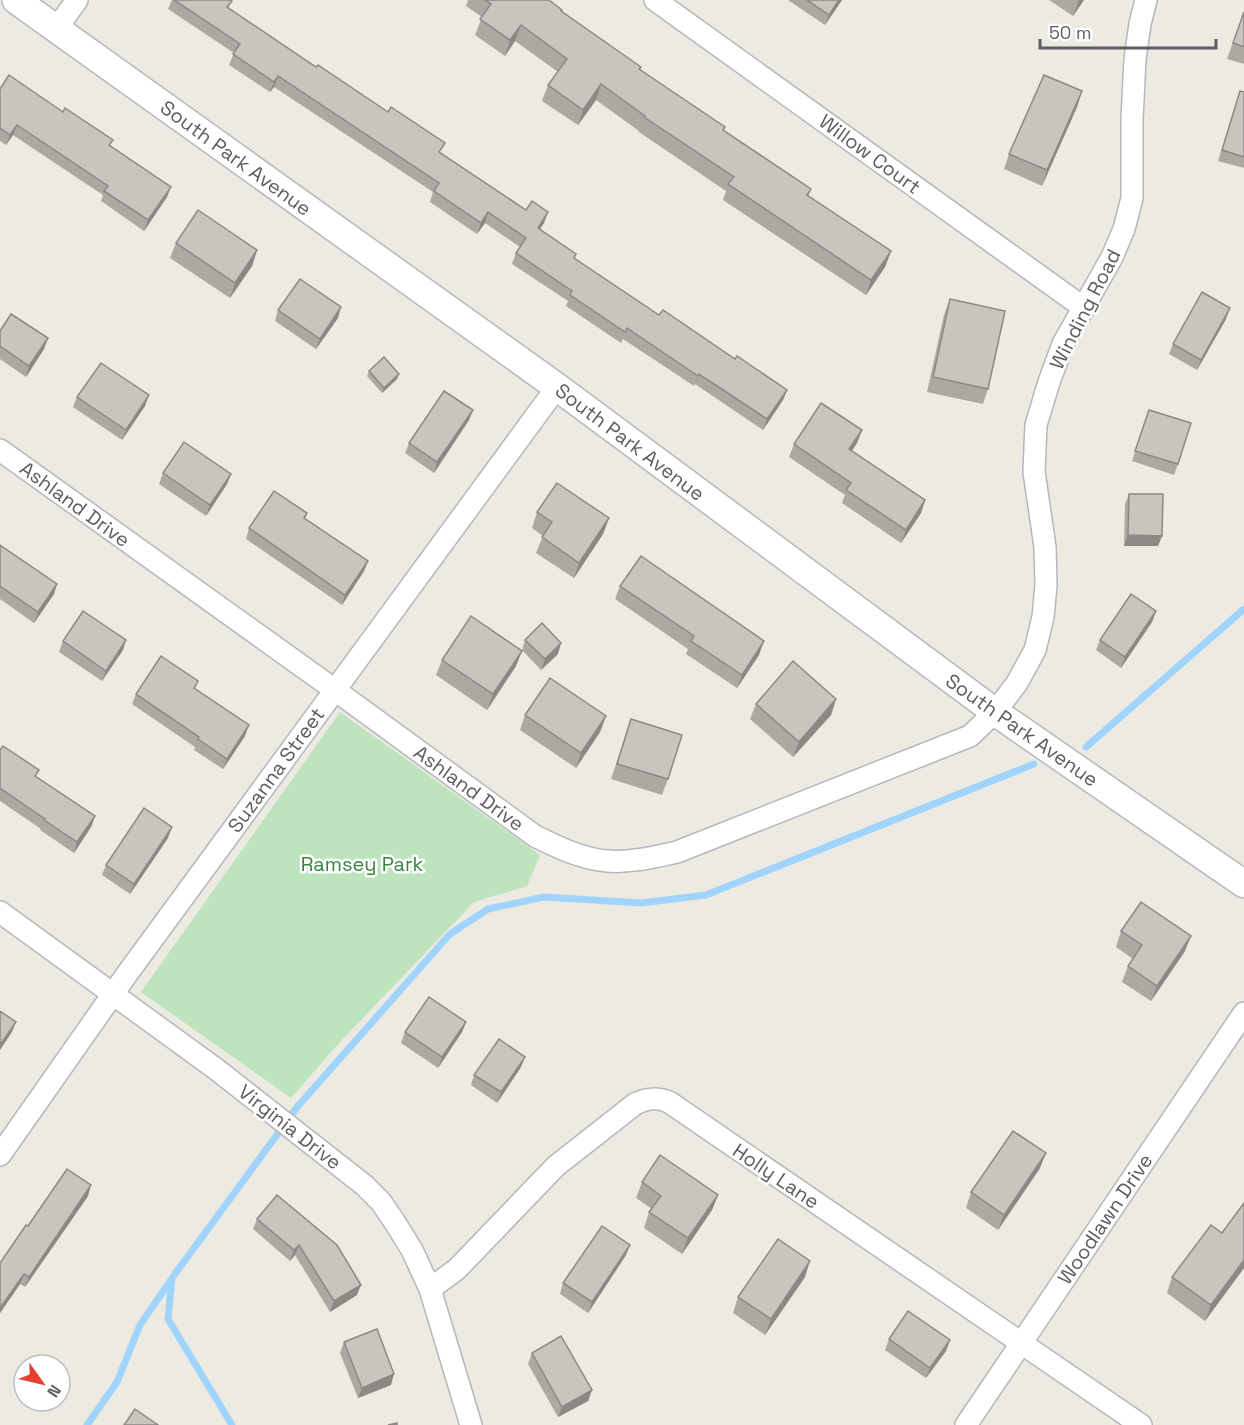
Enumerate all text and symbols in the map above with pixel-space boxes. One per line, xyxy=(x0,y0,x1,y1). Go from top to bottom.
scale bar xyxy=(1040,12,1216,50)
text: 50 m xyxy=(1049,21,1091,44)
street label: South Park Avenue xyxy=(155,94,317,222)
street label: Willow Court xyxy=(814,108,926,200)
street label: Winding Road xyxy=(1044,244,1126,374)
street label: South Park Avenue xyxy=(550,377,710,507)
street label: Ashland Drive xyxy=(15,455,135,553)
street label: South Park Avenue xyxy=(941,668,1103,792)
street label: Suzanna Street xyxy=(222,702,330,838)
street label: Ashland Drive xyxy=(409,739,529,837)
park label: Ramsey Park xyxy=(301,851,424,877)
street label: Virginia Drive xyxy=(233,1079,347,1175)
street label: Holly Lane xyxy=(728,1137,824,1215)
street label: Woodlawn Drive xyxy=(1052,1149,1158,1289)
north arrow xyxy=(12,1353,72,1413)
text: N xyxy=(42,1381,66,1401)

